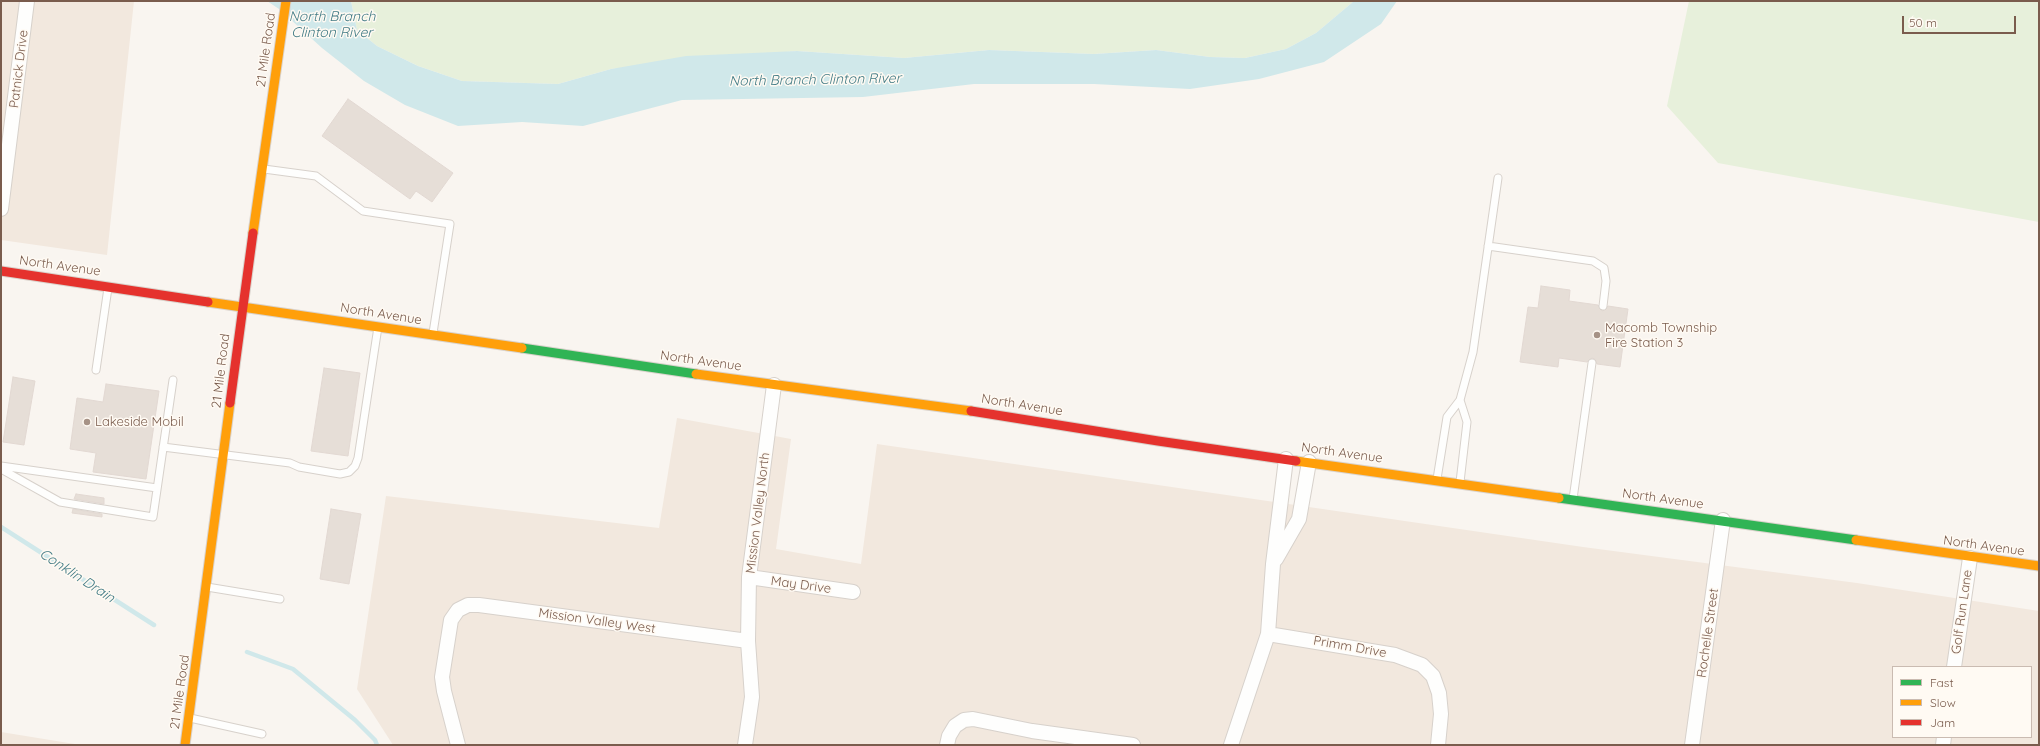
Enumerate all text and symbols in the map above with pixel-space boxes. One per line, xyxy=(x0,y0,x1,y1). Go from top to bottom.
scale bar xyxy=(1904,8,2018,34)
water label: North Branch Clinton River xyxy=(289,9,375,42)
street label: 21 Mile Road xyxy=(253,12,279,88)
text: 50 m xyxy=(1909,15,1937,30)
street label: Patnick Drive xyxy=(6,29,32,109)
water label: North Branch Clinton River xyxy=(729,70,901,90)
street label: North Avenue xyxy=(18,253,102,279)
street label: North Avenue xyxy=(339,300,423,328)
place label: Macomb Township Fire Station 3 xyxy=(1605,320,1717,351)
marker: Macomb Township Fire Station 3 xyxy=(1592,330,1602,340)
street label: 21 Mile Road xyxy=(209,333,233,409)
street label: North Avenue xyxy=(659,348,743,374)
street label: North Avenue xyxy=(980,391,1064,419)
place label: Lakeside Mobil xyxy=(95,414,184,430)
marker: Lakeside Mobil xyxy=(82,417,92,427)
street label: North Avenue xyxy=(1300,440,1384,466)
street label: Mission Valley North xyxy=(743,452,773,574)
street label: North Avenue xyxy=(1621,486,1705,512)
street label: North Avenue xyxy=(1942,533,2026,559)
water label: Conklin Drain xyxy=(36,546,118,606)
street label: Golf Run Lane xyxy=(1948,569,1976,655)
street label: May Drive xyxy=(770,573,832,597)
street label: Rochelle Street xyxy=(1694,587,1722,679)
street label: Mission Valley West xyxy=(537,605,657,637)
street label: Primm Drive xyxy=(1312,633,1388,661)
street label: 21 Mile Road xyxy=(167,654,193,730)
legend xyxy=(1892,666,2032,738)
text: Fast xyxy=(1930,675,1954,690)
text: Slow xyxy=(1930,695,1956,710)
text: Jam xyxy=(1930,715,1955,730)

